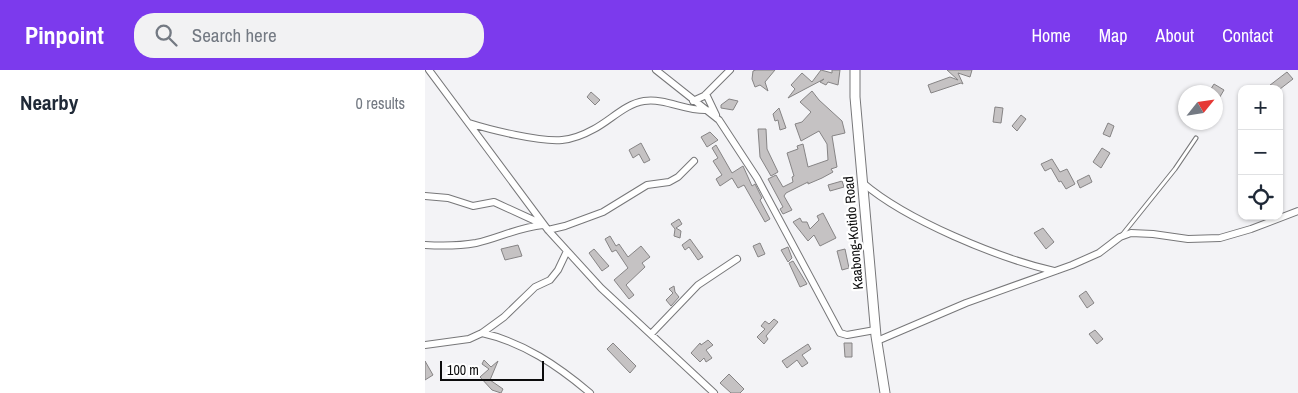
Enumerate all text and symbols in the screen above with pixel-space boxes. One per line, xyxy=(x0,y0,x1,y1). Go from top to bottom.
search box xyxy=(134,13,484,58)
text: Pinpoint xyxy=(25,19,104,51)
icon: search xyxy=(152,21,180,49)
text: Search here xyxy=(192,22,277,48)
text: Home xyxy=(1031,23,1071,48)
text: Map xyxy=(1099,23,1128,48)
text: About xyxy=(1156,23,1194,48)
text: Contact xyxy=(1222,23,1273,48)
north arrow xyxy=(1178,85,1223,130)
map controls xyxy=(1238,85,1283,220)
button: + xyxy=(1238,85,1283,130)
text: Nearby xyxy=(20,88,78,117)
text: 0 results xyxy=(355,92,405,114)
button: − xyxy=(1238,130,1283,175)
button: locate xyxy=(1238,175,1283,220)
street label: Kaabong-Kotido Road xyxy=(839,176,867,290)
scale bar xyxy=(440,358,544,381)
text: 100 m xyxy=(447,361,479,379)

